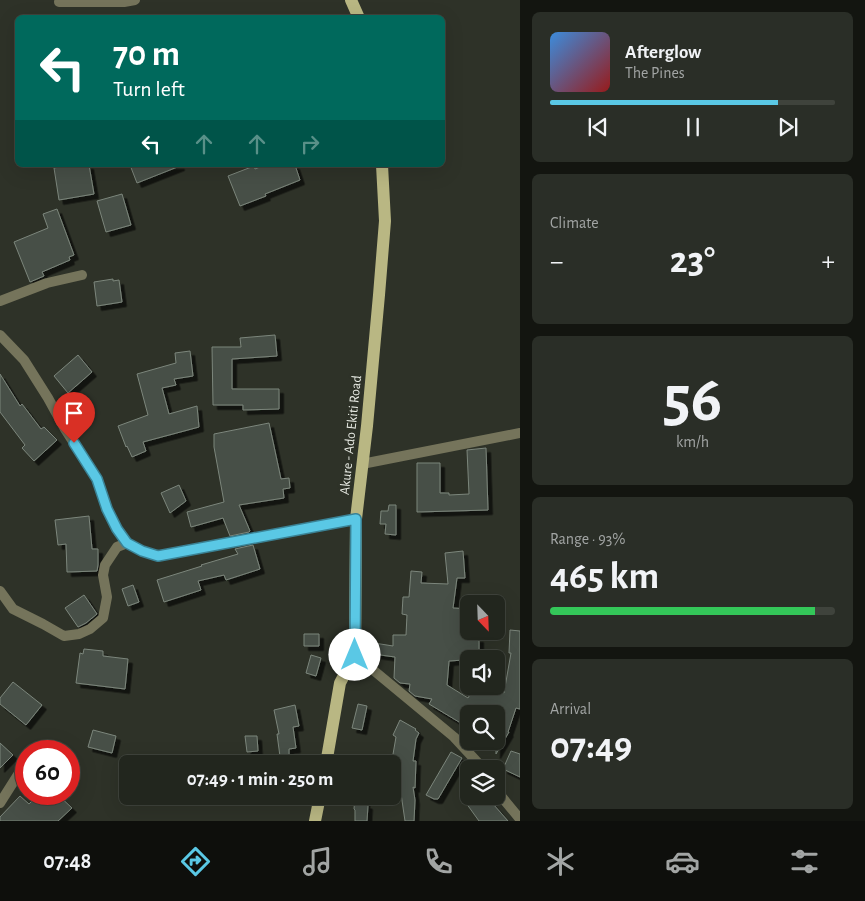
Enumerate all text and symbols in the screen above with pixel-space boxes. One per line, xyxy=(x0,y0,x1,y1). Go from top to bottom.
icon: left xyxy=(30,35,95,100)
text: 70 m xyxy=(113,37,180,72)
text: Afterglow xyxy=(625,43,701,62)
text: The Pines xyxy=(625,65,685,81)
text: Turn left xyxy=(113,78,185,100)
icon: previous xyxy=(584,113,612,141)
icon: pause xyxy=(679,113,707,141)
icon: next xyxy=(774,113,802,141)
icon: left xyxy=(137,130,165,158)
icon: ahead xyxy=(190,130,218,158)
icon: ahead xyxy=(243,130,271,158)
icon: right xyxy=(296,130,324,158)
text: Climate xyxy=(550,215,599,231)
text: 23° xyxy=(670,242,715,280)
text: − xyxy=(550,248,563,276)
text: + xyxy=(822,248,835,276)
text: 56 xyxy=(663,368,722,433)
street label: Akure - Ado Ekiti Road xyxy=(338,375,364,496)
pin xyxy=(53,392,95,443)
icon: arrive xyxy=(60,399,88,427)
text: km/h xyxy=(676,434,709,450)
text: Range · 93% xyxy=(550,531,625,547)
text: 465 km xyxy=(550,558,659,596)
north arrow xyxy=(460,595,505,640)
map controls xyxy=(460,595,505,805)
position arrow xyxy=(328,628,380,680)
button: sound xyxy=(460,650,505,695)
text: Arrival xyxy=(550,701,591,717)
button: search xyxy=(460,705,505,750)
text: 07:49 xyxy=(550,728,632,766)
speed limit sign: 60 xyxy=(15,740,80,805)
button: layers xyxy=(460,760,505,805)
text: 07:49 · 1 min · 250 m xyxy=(187,770,333,789)
icon: directions xyxy=(178,844,213,879)
icon: music xyxy=(300,844,335,879)
icon: phone xyxy=(421,844,456,879)
icon: climate xyxy=(543,844,578,879)
icon: car xyxy=(665,844,700,879)
icon: filters xyxy=(787,844,822,879)
text: 07:48 xyxy=(43,850,91,872)

